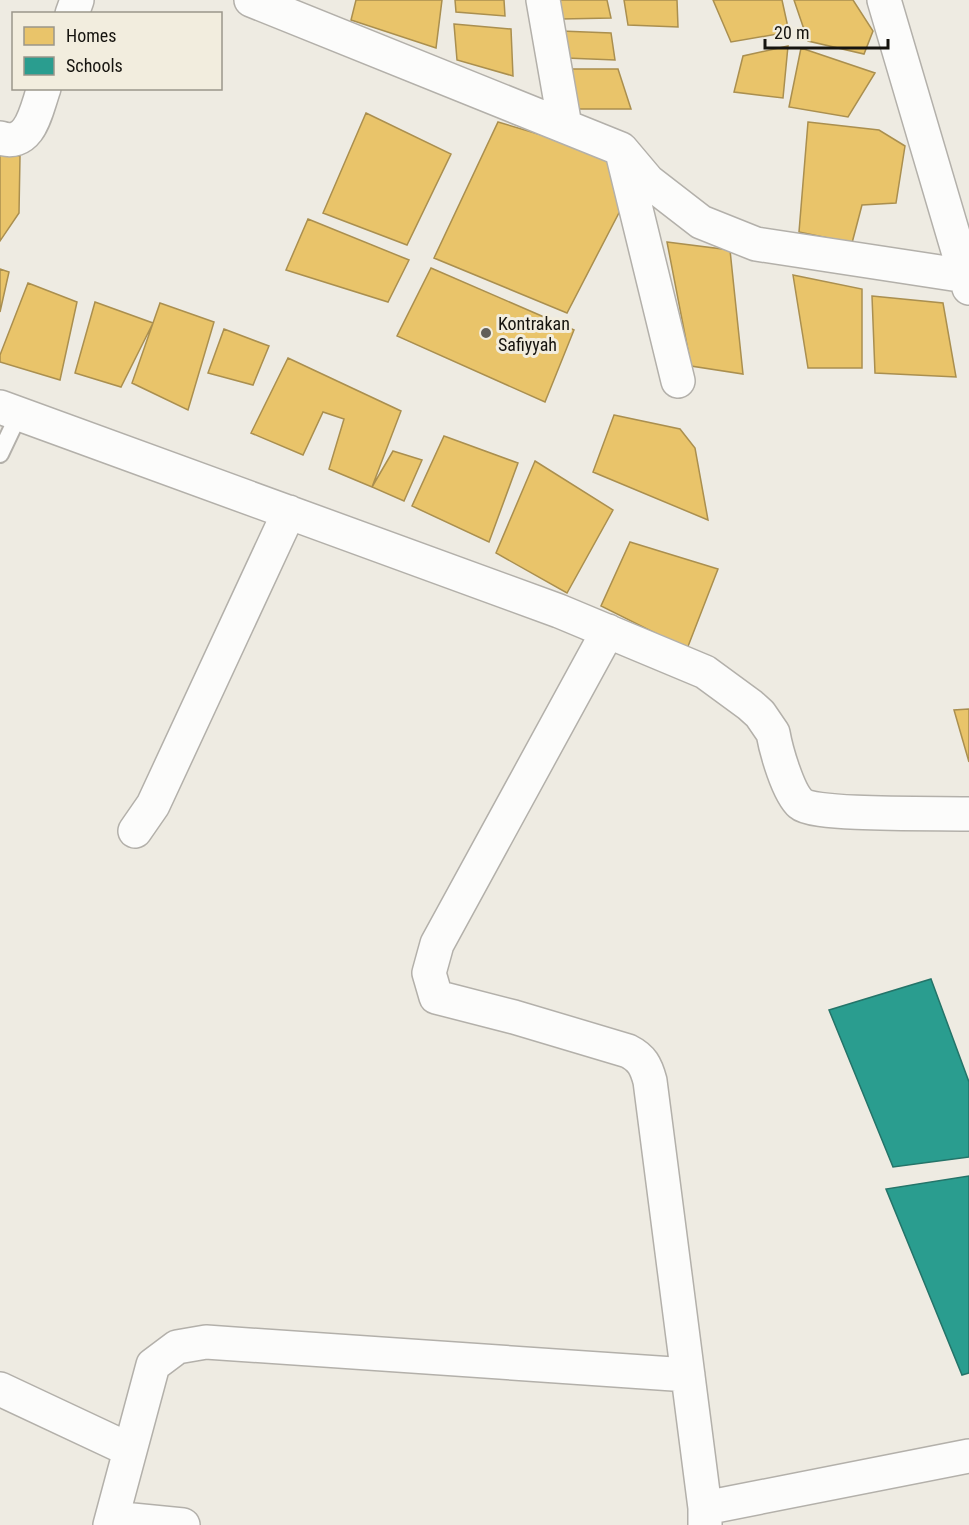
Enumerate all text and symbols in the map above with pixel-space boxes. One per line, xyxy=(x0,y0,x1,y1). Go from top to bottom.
legend xyxy=(12,12,222,90)
scale bar xyxy=(765,12,888,50)
text: 20 m xyxy=(774,22,809,43)
text: Homes xyxy=(66,25,116,46)
text: Schools xyxy=(66,55,123,76)
place label: Kontrakan Safiyyah xyxy=(498,313,570,355)
marker: Kontrakan Safiyyah xyxy=(479,326,493,340)

